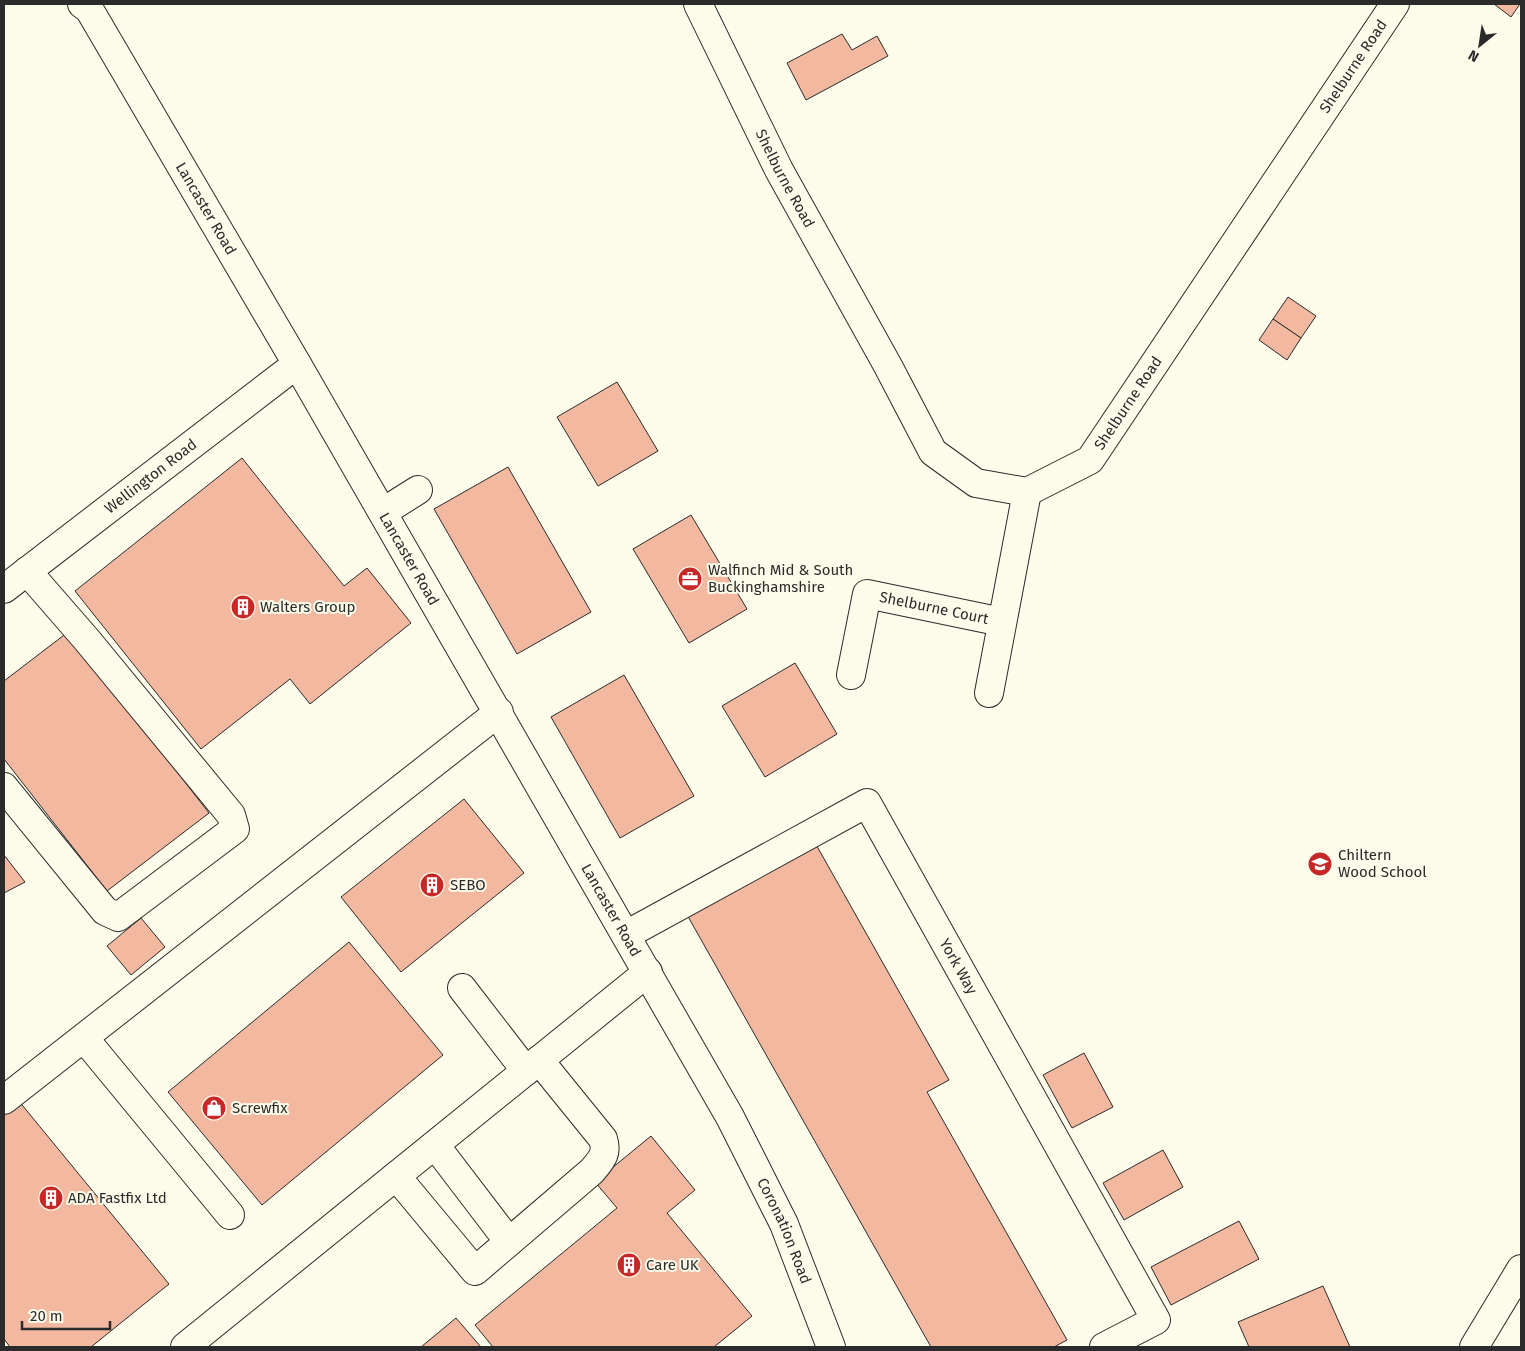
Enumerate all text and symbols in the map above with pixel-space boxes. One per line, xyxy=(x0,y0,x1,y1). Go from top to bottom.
street label: Shelburne Road xyxy=(1316,16,1391,117)
north arrow xyxy=(1455,20,1505,70)
text: N xyxy=(1465,46,1482,66)
street label: Shelburne Road xyxy=(752,126,818,231)
street label: Lancaster Road xyxy=(172,159,240,258)
street label: Shelburne Road xyxy=(1090,353,1166,453)
street label: Wellington Road xyxy=(101,435,200,517)
street label: Lancaster Road xyxy=(375,509,443,609)
place label: Walfinch Mid & South Buckinghamshire xyxy=(708,561,853,596)
office icon: Walfinch Mid & South Buckinghamshire xyxy=(677,566,703,592)
street label: Shelburne Court xyxy=(878,588,991,628)
building icon: Walters Group xyxy=(230,594,256,620)
place label: Walters Group xyxy=(260,598,355,616)
place label: Chiltern Wood School xyxy=(1338,846,1427,881)
school or university icon: Chiltern Wood School xyxy=(1307,851,1333,877)
street label: Lancaster Road xyxy=(577,860,645,960)
building icon: SEBO xyxy=(419,872,445,898)
place label: SEBO xyxy=(450,876,486,894)
street label: York Way xyxy=(936,935,981,998)
shop icon: Screwfix xyxy=(201,1095,227,1121)
place label: Screwfix xyxy=(232,1099,288,1117)
street label: Coronation Road xyxy=(753,1175,815,1286)
building icon: ADA Fastfix Ltd xyxy=(38,1185,64,1211)
place label: ADA Fastfix Ltd xyxy=(68,1189,167,1207)
building icon: Care UK xyxy=(616,1252,642,1278)
place label: Care UK xyxy=(646,1256,699,1274)
scale bar xyxy=(22,1298,110,1330)
text: 20 m xyxy=(30,1307,63,1325)

